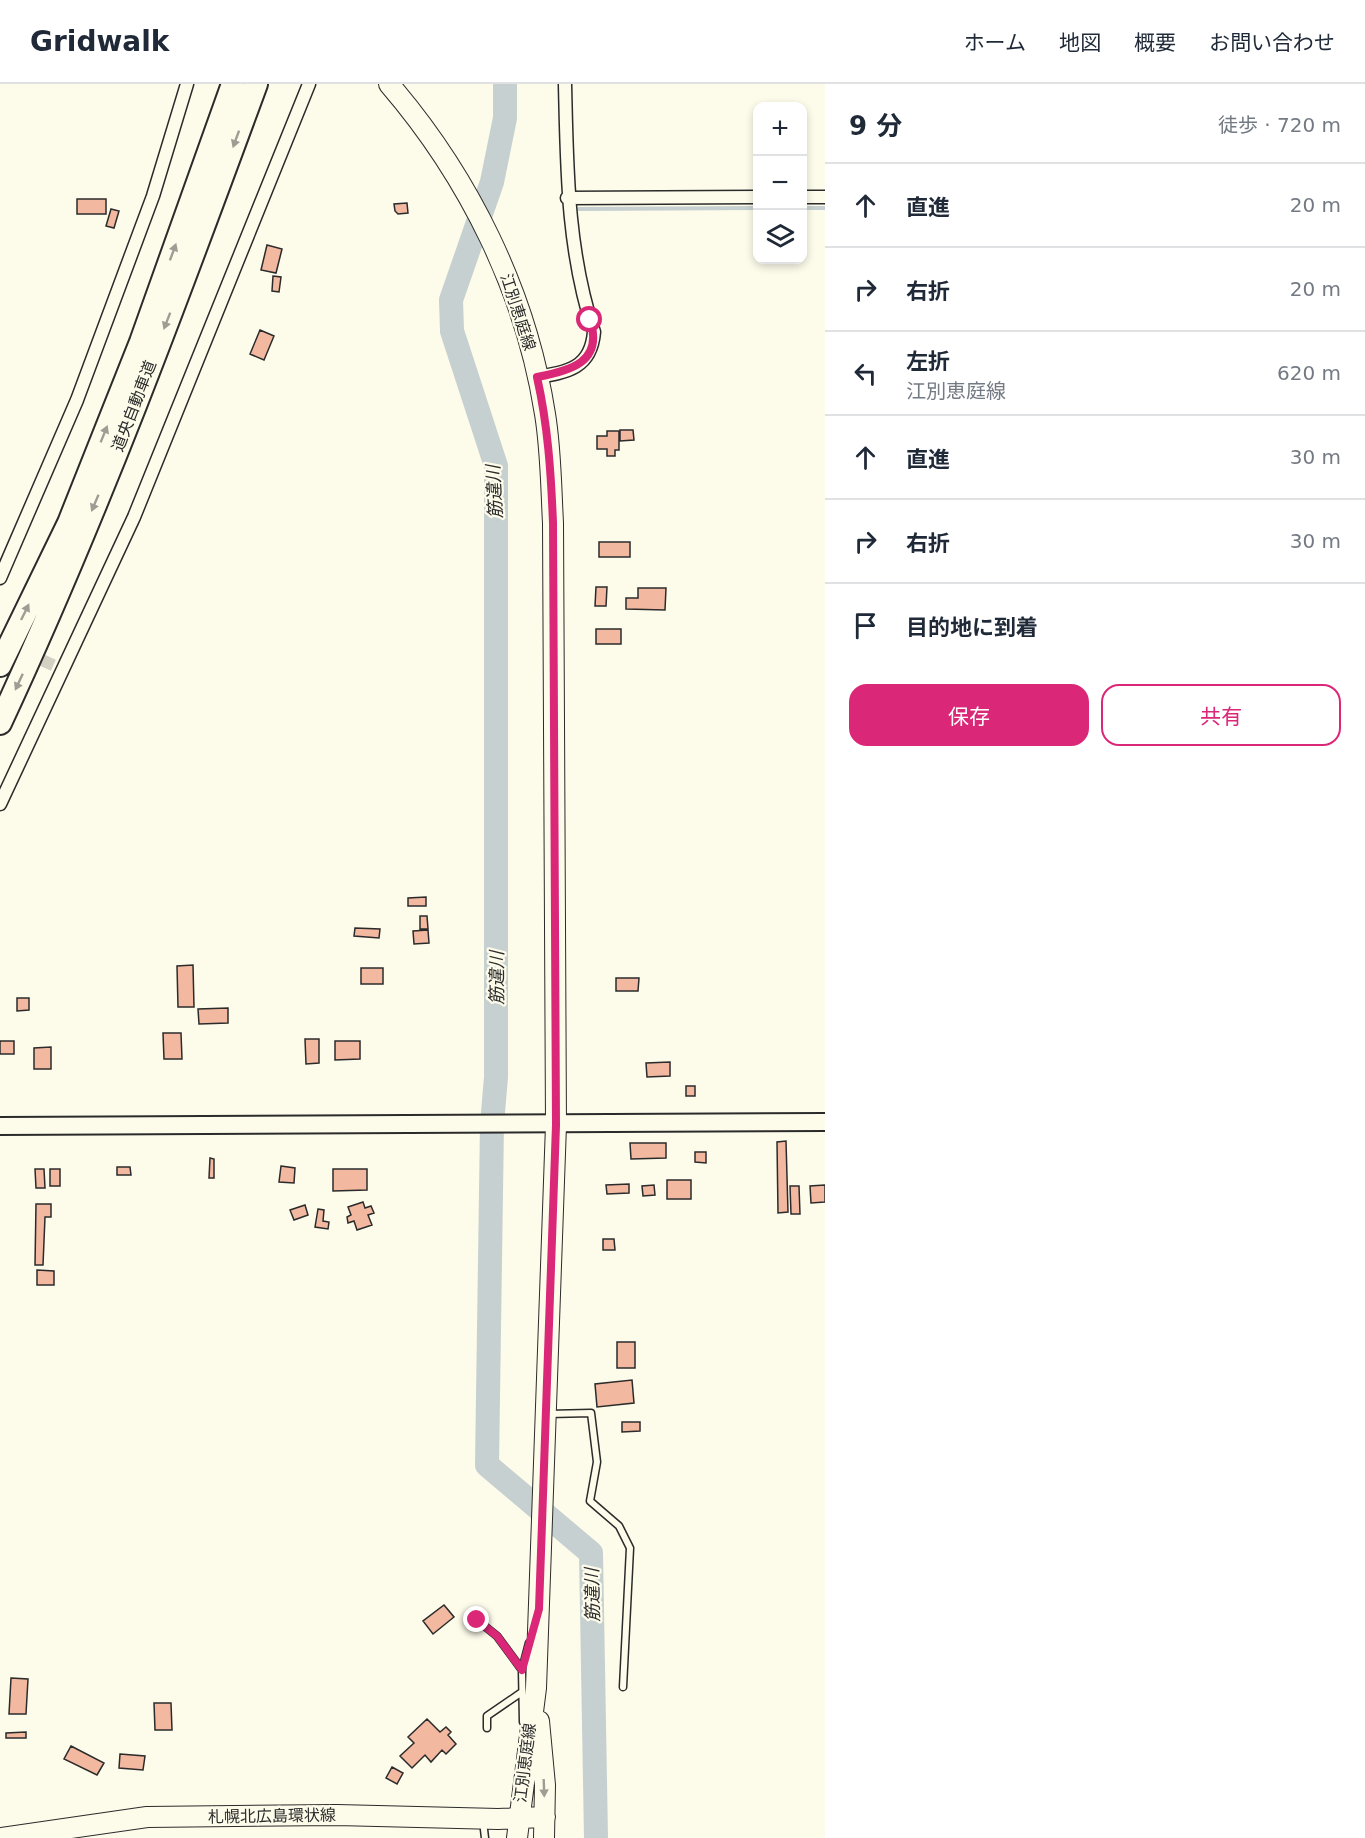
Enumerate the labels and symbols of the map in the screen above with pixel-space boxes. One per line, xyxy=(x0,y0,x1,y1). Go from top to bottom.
one-way arrow xyxy=(231,130,240,148)
one-way arrow xyxy=(169,242,179,260)
street label: 江別恵庭線 xyxy=(497,271,539,353)
route start xyxy=(576,306,602,332)
one-way arrow xyxy=(162,312,171,330)
street label: 道央自動車道 xyxy=(108,358,160,454)
one-way arrow xyxy=(100,425,109,443)
water label: 筋違川 xyxy=(482,462,506,520)
one-way arrow xyxy=(90,494,100,512)
one-way arrow xyxy=(21,604,30,621)
one-way arrow xyxy=(14,674,23,691)
water label: 筋違川 xyxy=(486,949,507,1005)
water label: 筋違川 xyxy=(581,1566,603,1622)
route end xyxy=(463,1606,489,1632)
street label: 江別恵庭線 xyxy=(511,1722,539,1804)
one-way arrow xyxy=(540,1779,549,1798)
street label: 札幌北広島環状線 xyxy=(208,1805,336,1827)

